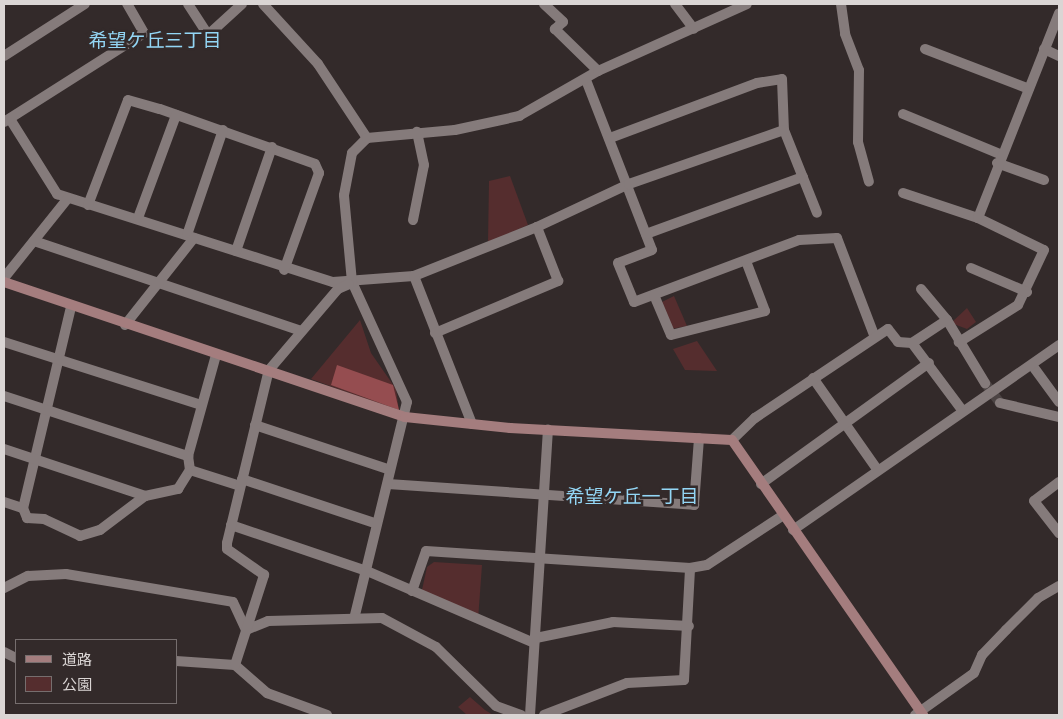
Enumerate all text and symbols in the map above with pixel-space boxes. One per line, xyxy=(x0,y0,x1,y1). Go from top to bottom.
district label: 希望ケ丘三丁目 xyxy=(89,29,221,51)
district label: 希望ケ丘一丁目 xyxy=(566,485,698,507)
legend xyxy=(15,639,178,704)
text: 道路 xyxy=(62,650,92,668)
text: 公園 xyxy=(62,675,92,693)

